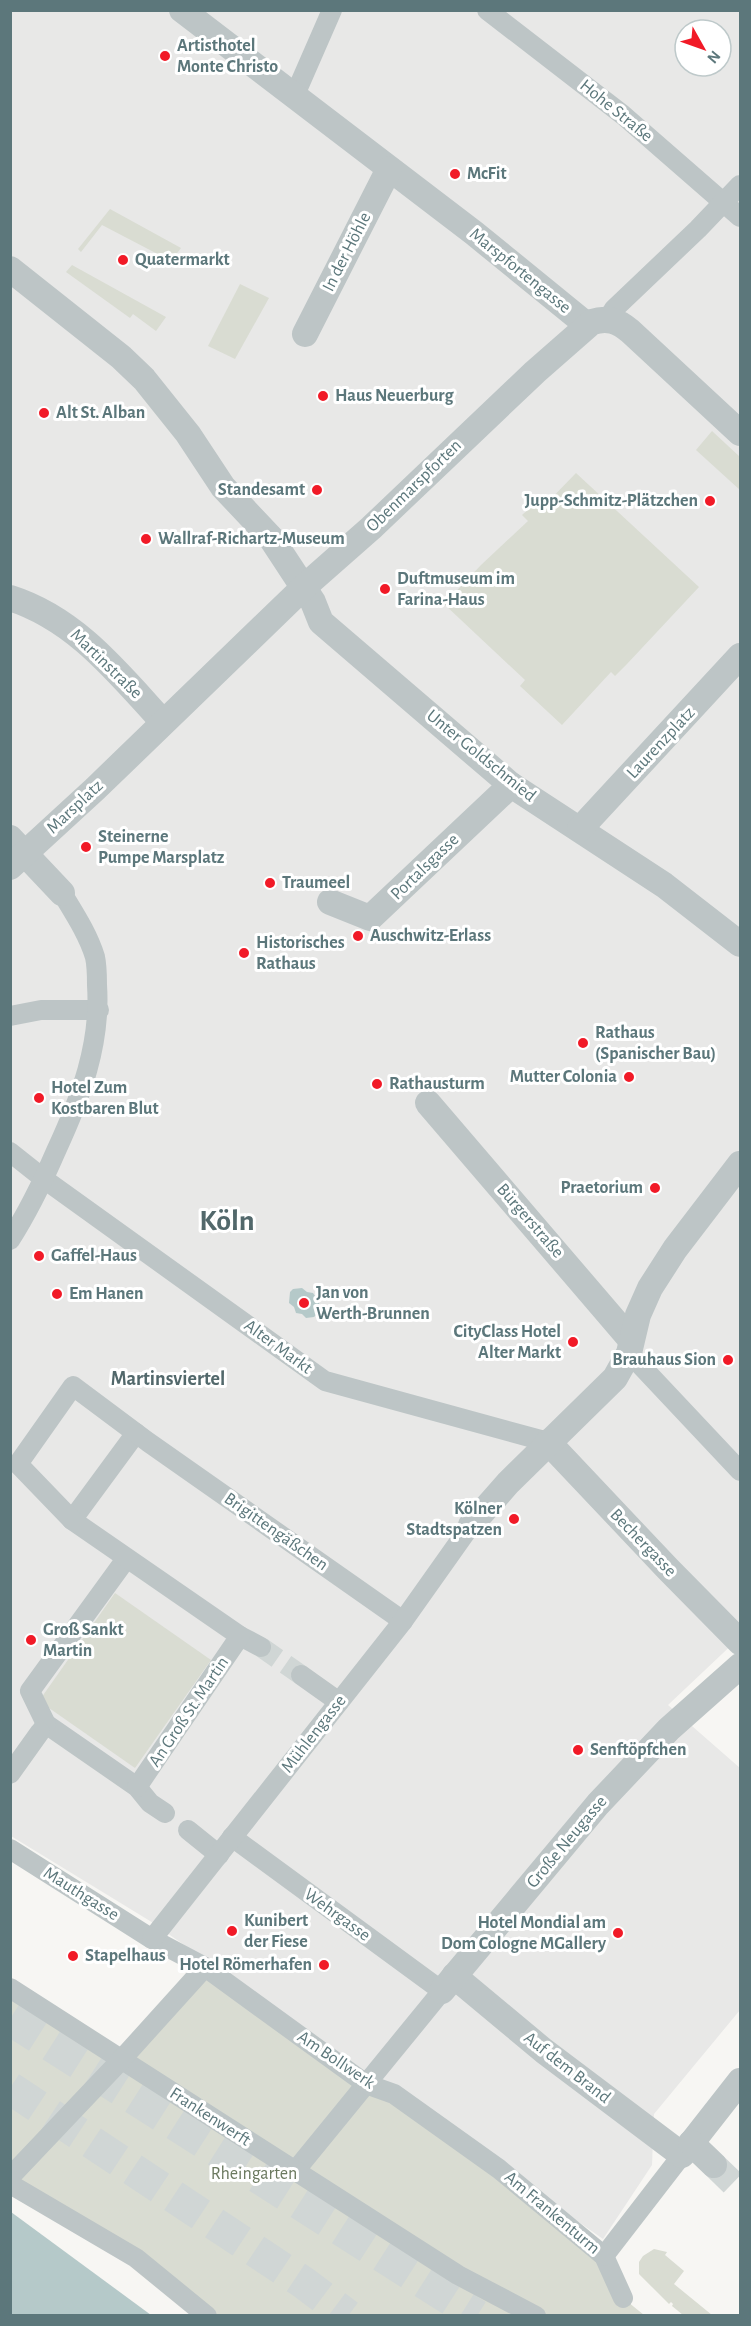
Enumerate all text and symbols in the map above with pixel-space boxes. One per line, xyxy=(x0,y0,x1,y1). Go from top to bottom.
north arrow xyxy=(673,18,733,78)
place label: Artisthotel Monte Christo xyxy=(177,37,278,76)
text: N xyxy=(704,48,723,66)
marker: Artisthotel Monte Christo xyxy=(158,49,172,63)
street label: Hohe Straße xyxy=(576,76,656,146)
place label: McFit xyxy=(467,165,507,183)
marker: McFit xyxy=(448,167,462,181)
street label: In der Höhle xyxy=(319,210,375,294)
street label: Marspfortengasse xyxy=(466,225,574,317)
place label: Quatermarkt xyxy=(135,251,230,269)
marker: Quatermarkt xyxy=(116,253,130,267)
place label: Haus Neuerburg xyxy=(335,387,454,405)
marker: Haus Neuerburg xyxy=(316,389,330,403)
place label: Alt St. Alban xyxy=(56,404,145,422)
marker: Alt St. Alban xyxy=(37,406,51,420)
street label: Obenmarspforten xyxy=(363,436,465,536)
place label: Standesamt xyxy=(218,481,305,499)
marker: Standesamt xyxy=(310,483,324,497)
place label: Jupp-Schmitz-Plätzchen xyxy=(524,492,698,510)
marker: Jupp-Schmitz-Plätzchen xyxy=(703,494,717,508)
place label: Wallraf-Richartz-Museum xyxy=(158,530,345,548)
marker: Wallraf-Richartz-Museum xyxy=(139,532,153,546)
place label: Duftmuseum im Farina-Haus xyxy=(397,570,515,609)
marker: Duftmuseum im Farina-Haus xyxy=(378,582,392,596)
street label: Martinstraße xyxy=(67,626,145,702)
street label: Laurenzplatz xyxy=(623,704,699,782)
street label: Unter Goldschmied xyxy=(423,707,539,805)
street label: Marsplatz xyxy=(43,777,107,837)
place label: Steinerne Pumpe Marsplatz xyxy=(98,828,225,867)
street label: Portalsgasse xyxy=(388,830,462,904)
marker: Steinerne Pumpe Marsplatz xyxy=(79,840,93,854)
place label: Traumeel xyxy=(282,874,350,892)
marker: Traumeel xyxy=(263,876,277,890)
place label: Auschwitz-Erlass xyxy=(370,927,491,945)
marker: Auschwitz-Erlass xyxy=(351,929,365,943)
place label: Historisches Rathaus xyxy=(256,934,345,973)
marker: Historisches Rathaus xyxy=(237,946,251,960)
place label: Rathaus (Spanischer Bau) xyxy=(595,1024,716,1063)
marker: Rathaus (Spanischer Bau) xyxy=(576,1036,590,1050)
place label: Mutter Colonia xyxy=(510,1068,617,1086)
marker: Mutter Colonia xyxy=(622,1070,636,1084)
place label: Rathausturm xyxy=(389,1075,485,1093)
marker: Rathausturm xyxy=(370,1077,384,1091)
place label: Hotel Zum Kostbaren Blut xyxy=(51,1079,159,1118)
marker: Hotel Zum Kostbaren Blut xyxy=(32,1091,46,1105)
place label: Praetorium xyxy=(560,1179,643,1197)
street label: Bürgerstraße xyxy=(493,1180,567,1262)
marker: Praetorium xyxy=(648,1181,662,1195)
district label: Köln xyxy=(199,1206,255,1236)
place label: Gaffel-Haus xyxy=(51,1247,137,1265)
marker: Gaffel-Haus xyxy=(32,1249,46,1263)
place label: Jan von Werth-Brunnen xyxy=(316,1284,430,1323)
place label: Em Hanen xyxy=(69,1285,144,1303)
marker: Em Hanen xyxy=(50,1287,64,1301)
marker: Jan von Werth-Brunnen xyxy=(297,1296,311,1310)
street label: Alter Markt xyxy=(241,1316,316,1378)
place label: CityClass Hotel Alter Markt xyxy=(453,1323,561,1362)
marker: CityClass Hotel Alter Markt xyxy=(566,1335,580,1349)
place label: Brauhaus Sion xyxy=(612,1351,716,1369)
marker: Brauhaus Sion xyxy=(721,1353,735,1367)
district label: Martinsviertel xyxy=(111,1369,225,1389)
street label: Brigittengäßchen xyxy=(221,1490,331,1574)
place label: Kölner Stadtspatzen xyxy=(406,1500,503,1539)
street label: Bechergasse xyxy=(606,1506,680,1580)
marker: Kölner Stadtspatzen xyxy=(507,1512,521,1526)
place label: Groß Sankt Martin xyxy=(43,1621,124,1660)
marker: Groß Sankt Martin xyxy=(24,1633,38,1647)
street label: An Groß St. Martin xyxy=(146,1654,232,1770)
street label: Mühlengasse xyxy=(278,1692,350,1776)
place label: Senftöpfchen xyxy=(590,1741,686,1759)
marker: Senftöpfchen xyxy=(571,1743,585,1757)
street label: Große Neugasse xyxy=(523,1793,611,1891)
street label: Mauthgasse xyxy=(40,1864,122,1924)
street label: Wehrgasse xyxy=(301,1885,373,1945)
place label: Kunibert der Fiese xyxy=(244,1912,308,1951)
place label: Hotel Mondial am Dom Cologne MGallery xyxy=(441,1914,607,1953)
marker: Kunibert der Fiese xyxy=(225,1924,239,1938)
marker: Hotel Mondial am Dom Cologne MGallery xyxy=(611,1926,625,1940)
place label: Stapelhaus xyxy=(85,1947,166,1965)
marker: Stapelhaus xyxy=(66,1949,80,1963)
place label: Hotel Römerhafen xyxy=(179,1956,312,1974)
marker: Hotel Römerhafen xyxy=(317,1958,331,1972)
street label: Am Bollwerk xyxy=(294,2028,379,2093)
street label: Auf dem Brand xyxy=(520,2029,614,2107)
street label: Frankenwerft xyxy=(166,2084,254,2150)
park label: Rheingarten xyxy=(211,2165,297,2183)
street label: Am Frankenturm xyxy=(501,2168,603,2258)

